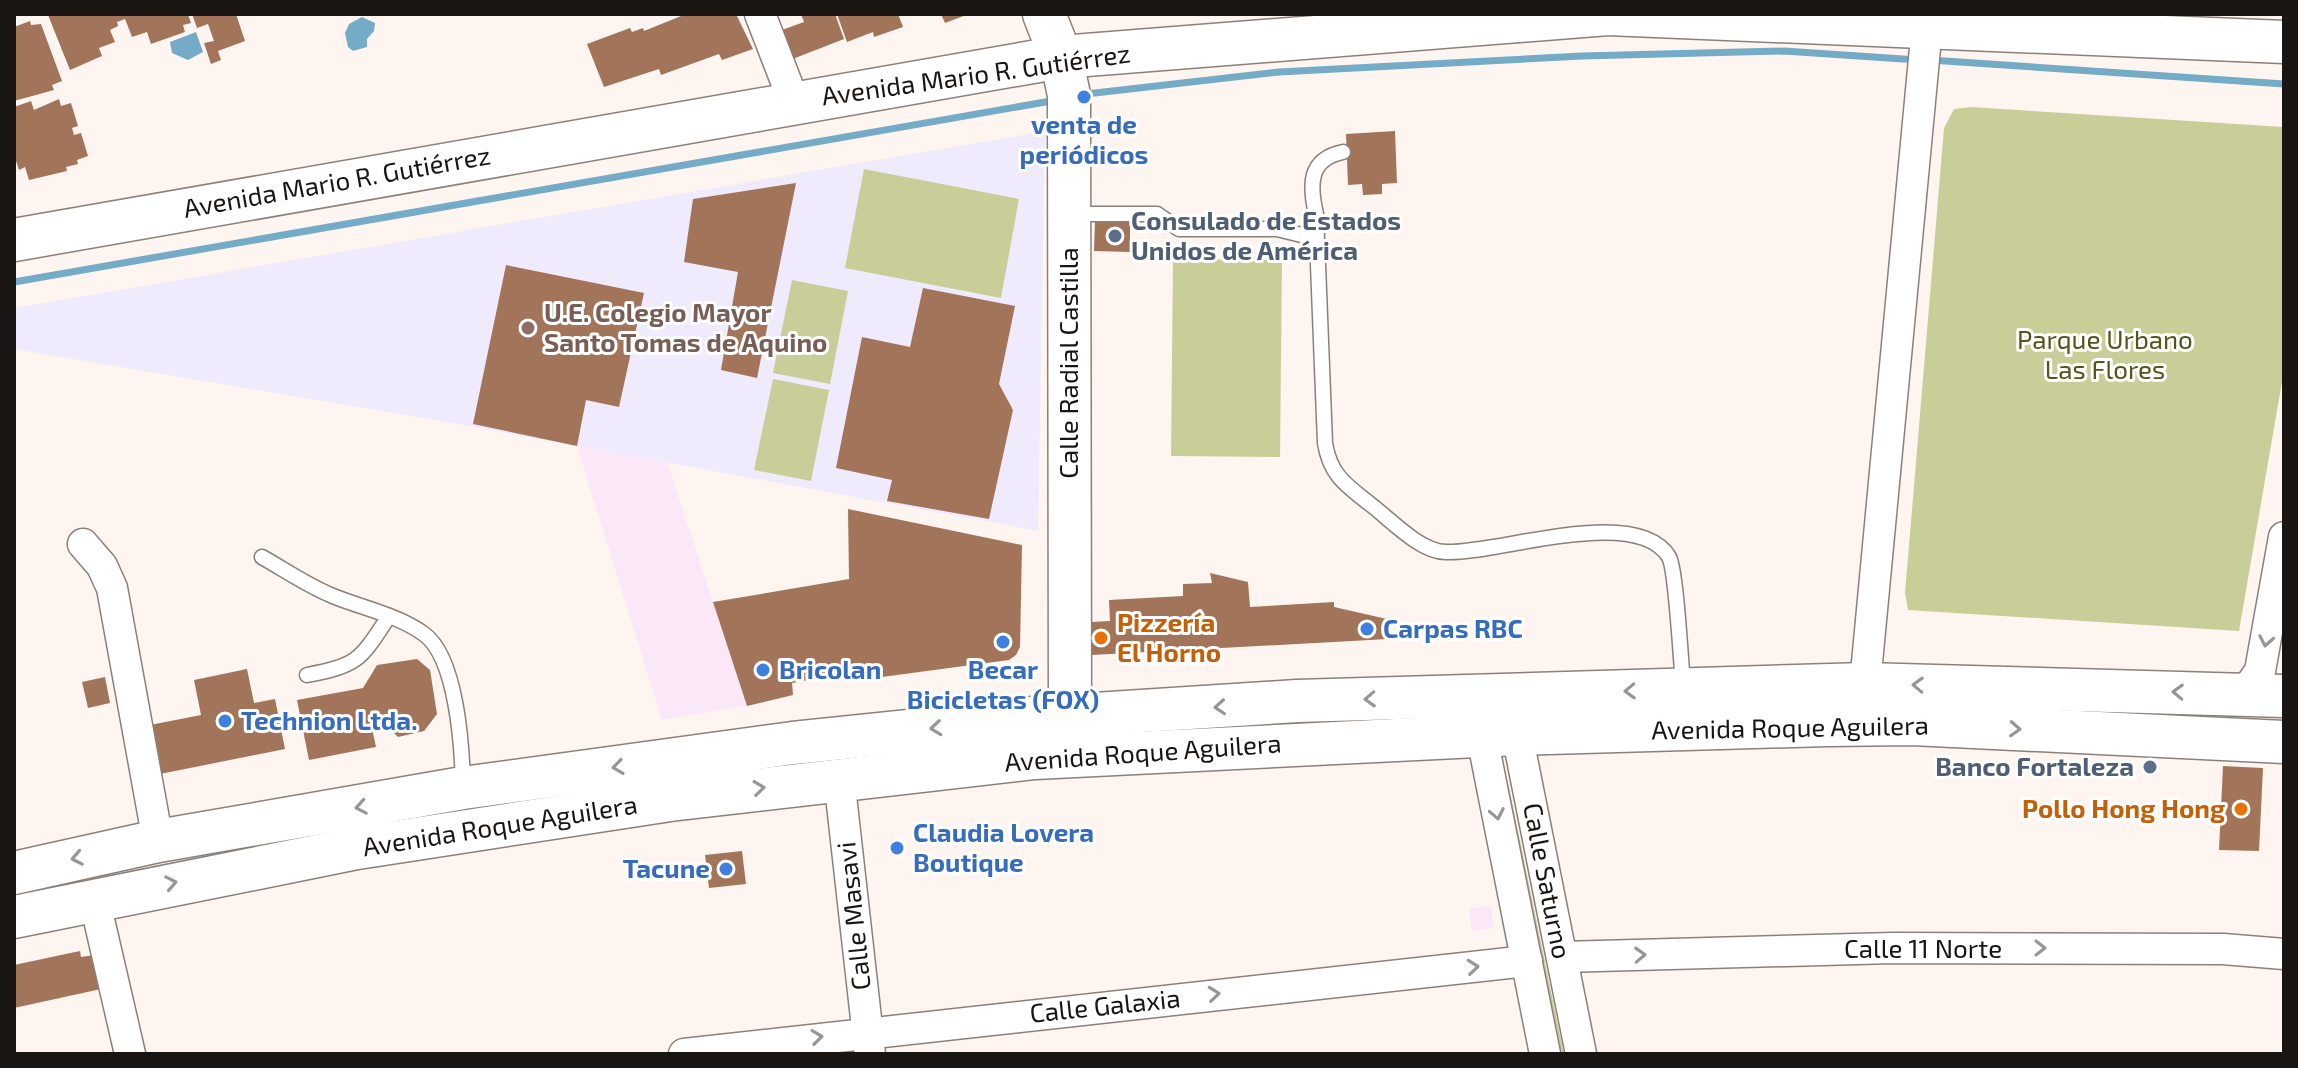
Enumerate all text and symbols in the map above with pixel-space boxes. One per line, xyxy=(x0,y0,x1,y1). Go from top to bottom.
street label: Avenida Mario R. Gutiérrez xyxy=(819,37,1132,111)
marker: venta de periódicos xyxy=(1075,88,1093,106)
place label: venta de periódicos xyxy=(1020,108,1148,169)
street label: Avenida Mario R. Gutiérrez xyxy=(181,138,493,223)
place label: Consulado de Estados Unidos de América xyxy=(1131,204,1401,265)
marker: Consulado de Estados Unidos de América xyxy=(1106,227,1124,245)
street label: Calle Radial Castilla xyxy=(1052,247,1083,479)
place label: U.E. Colegio Mayor Santo Tomas de Aquino xyxy=(544,296,827,357)
marker: U.E. Colegio Mayor Santo Tomas de Aquino xyxy=(519,319,537,337)
park label: Parque Urbano Las Flores xyxy=(2017,323,2193,384)
place label: Pizzería El Horno xyxy=(1117,606,1221,667)
place label: Carpas RBC xyxy=(1383,612,1523,643)
marker: Carpas RBC xyxy=(1358,620,1376,638)
marker: Pizzería El Horno xyxy=(1092,629,1110,647)
marker: Becar Bicicletas (FOX) xyxy=(994,633,1012,651)
one-way arrow xyxy=(2258,635,2275,648)
place label: Bricolan xyxy=(779,653,881,684)
place label: Becar Bicicletas (FOX) xyxy=(907,653,1099,714)
marker: Bricolan xyxy=(754,661,772,679)
one-way arrow xyxy=(1911,676,1924,694)
one-way arrow xyxy=(1623,682,1636,699)
one-way arrow xyxy=(2171,684,2184,701)
one-way arrow xyxy=(1363,691,1376,708)
one-way arrow xyxy=(1213,698,1226,715)
place label: Technion Ltda. xyxy=(241,704,418,735)
street label: Avenida Roque Aguilera xyxy=(1651,709,1929,744)
marker: Technion Ltda. xyxy=(216,712,234,730)
one-way arrow xyxy=(929,720,942,737)
one-way arrow xyxy=(2009,720,2022,737)
street label: Avenida Roque Aguilera xyxy=(1003,726,1282,777)
place label: Banco Fortaleza xyxy=(1935,750,2134,781)
one-way arrow xyxy=(611,758,625,775)
marker: Banco Fortaleza xyxy=(2141,758,2159,776)
one-way arrow xyxy=(752,780,766,797)
street label: Avenida Roque Aguilera xyxy=(360,787,639,862)
place label: Pollo Hong Hong xyxy=(2022,792,2225,823)
one-way arrow xyxy=(354,798,368,815)
street label: Calle Saturno xyxy=(1518,800,1579,961)
marker: Pollo Hong Hong xyxy=(2232,800,2250,818)
one-way arrow xyxy=(1488,807,1505,820)
place label: Claudia Lovera Boutique xyxy=(913,816,1094,877)
marker: Claudia Lovera Boutique xyxy=(888,839,906,857)
street label: Calle Masavi xyxy=(829,840,876,992)
one-way arrow xyxy=(71,848,84,865)
place label: Tacune xyxy=(623,852,710,883)
marker: Tacune xyxy=(717,860,735,878)
one-way arrow xyxy=(164,875,177,892)
street label: Calle 11 Norte xyxy=(1844,932,2002,963)
one-way arrow xyxy=(2034,939,2047,957)
one-way arrow xyxy=(1634,946,1647,963)
one-way arrow xyxy=(1467,959,1480,976)
street label: Calle Galaxia xyxy=(1028,981,1182,1028)
one-way arrow xyxy=(1208,986,1221,1003)
one-way arrow xyxy=(811,1029,824,1046)

